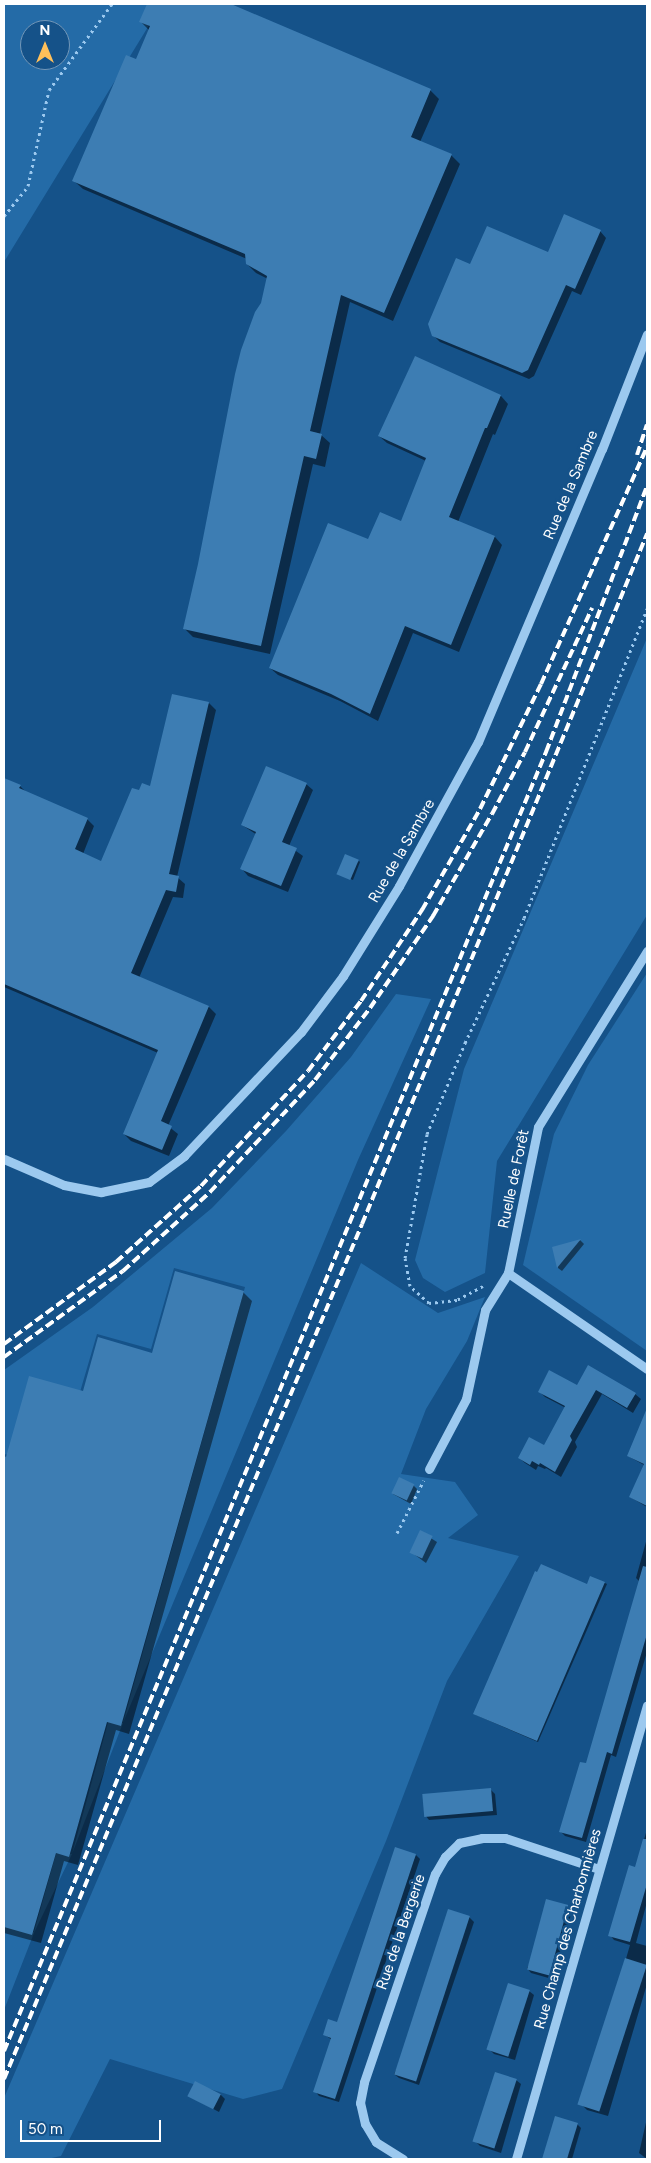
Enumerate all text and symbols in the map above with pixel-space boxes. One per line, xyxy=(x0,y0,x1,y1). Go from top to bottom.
north arrow xyxy=(20,20,70,70)
text: N xyxy=(40,22,50,39)
street label: Rue de la Sambre xyxy=(540,428,602,542)
street label: Rue de la Sambre xyxy=(365,796,439,906)
street label: Ruelle de Forêt xyxy=(495,1128,533,1230)
street label: Rue Champ des Charbonnières xyxy=(531,1827,605,2031)
street label: Rue de la Bergerie xyxy=(373,1872,429,1992)
scale bar xyxy=(22,2110,164,2142)
text: 50 m xyxy=(28,2120,63,2138)

